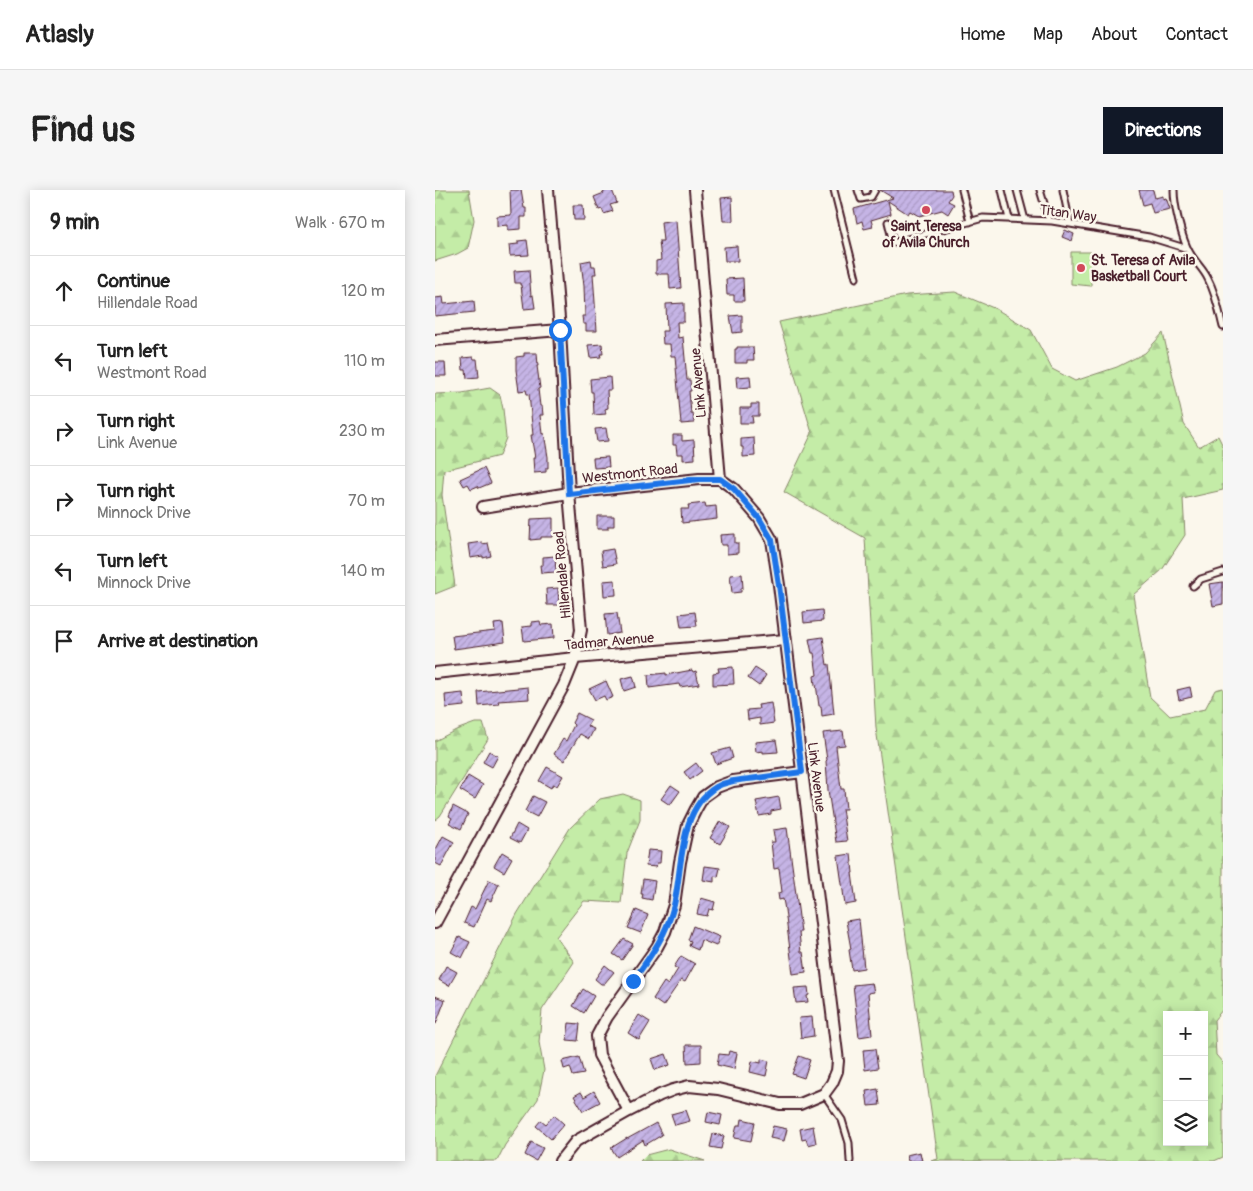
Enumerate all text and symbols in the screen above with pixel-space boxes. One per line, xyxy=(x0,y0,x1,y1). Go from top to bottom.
text: Atlasly xyxy=(25,20,94,49)
text: Home xyxy=(960,23,1005,46)
text: Map xyxy=(1033,23,1063,46)
text: About xyxy=(1091,23,1137,46)
text: Contact xyxy=(1165,23,1228,46)
button: Directions xyxy=(1103,107,1223,154)
text: Find us xyxy=(30,108,135,152)
street label: Titan Way xyxy=(1038,201,1098,226)
marker: Saint Teresa of Avila Church xyxy=(920,204,932,216)
text: 9 min xyxy=(50,209,99,236)
text: Walk · 670 m xyxy=(295,213,385,233)
place label: Saint Teresa of Avila Church xyxy=(881,218,970,251)
place label: St. Teresa of Avila Basketball Court xyxy=(1091,252,1196,285)
marker: St. Teresa of Avila Basketball Court xyxy=(1075,262,1087,274)
text: Continue xyxy=(97,269,170,293)
icon: ahead xyxy=(50,277,78,305)
text: 120 m xyxy=(341,281,385,301)
text: Hillendale Road xyxy=(97,293,198,313)
route start xyxy=(549,319,572,342)
text: Turn left xyxy=(97,339,167,363)
icon: left xyxy=(50,347,78,375)
street label: Link Avenue xyxy=(687,347,710,419)
text: 110 m xyxy=(344,351,385,371)
text: Westmont Road xyxy=(97,363,207,383)
text: Turn right xyxy=(97,409,175,433)
icon: right xyxy=(50,417,78,445)
text: 230 m xyxy=(339,421,385,441)
text: Link Avenue xyxy=(97,433,177,453)
street label: Westmont Road xyxy=(581,460,679,487)
text: Turn right xyxy=(97,479,175,503)
icon: right xyxy=(50,487,78,515)
text: 70 m xyxy=(348,491,385,511)
text: Minnock Drive xyxy=(97,503,191,523)
street label: Hillendale Road xyxy=(550,530,575,620)
text: Turn left xyxy=(97,549,167,573)
icon: left xyxy=(50,557,78,585)
text: 140 m xyxy=(341,561,385,581)
text: Minnock Drive xyxy=(97,573,191,593)
icon: arrive xyxy=(50,627,78,655)
text: Arrive at destination xyxy=(97,629,258,653)
street label: Tadmar Avenue xyxy=(563,629,655,654)
street label: Link Avenue xyxy=(804,741,829,813)
route end xyxy=(622,970,645,993)
map controls xyxy=(1163,1011,1208,1146)
button: + xyxy=(1163,1011,1208,1056)
button: − xyxy=(1163,1056,1208,1101)
button: layers xyxy=(1163,1101,1208,1146)

